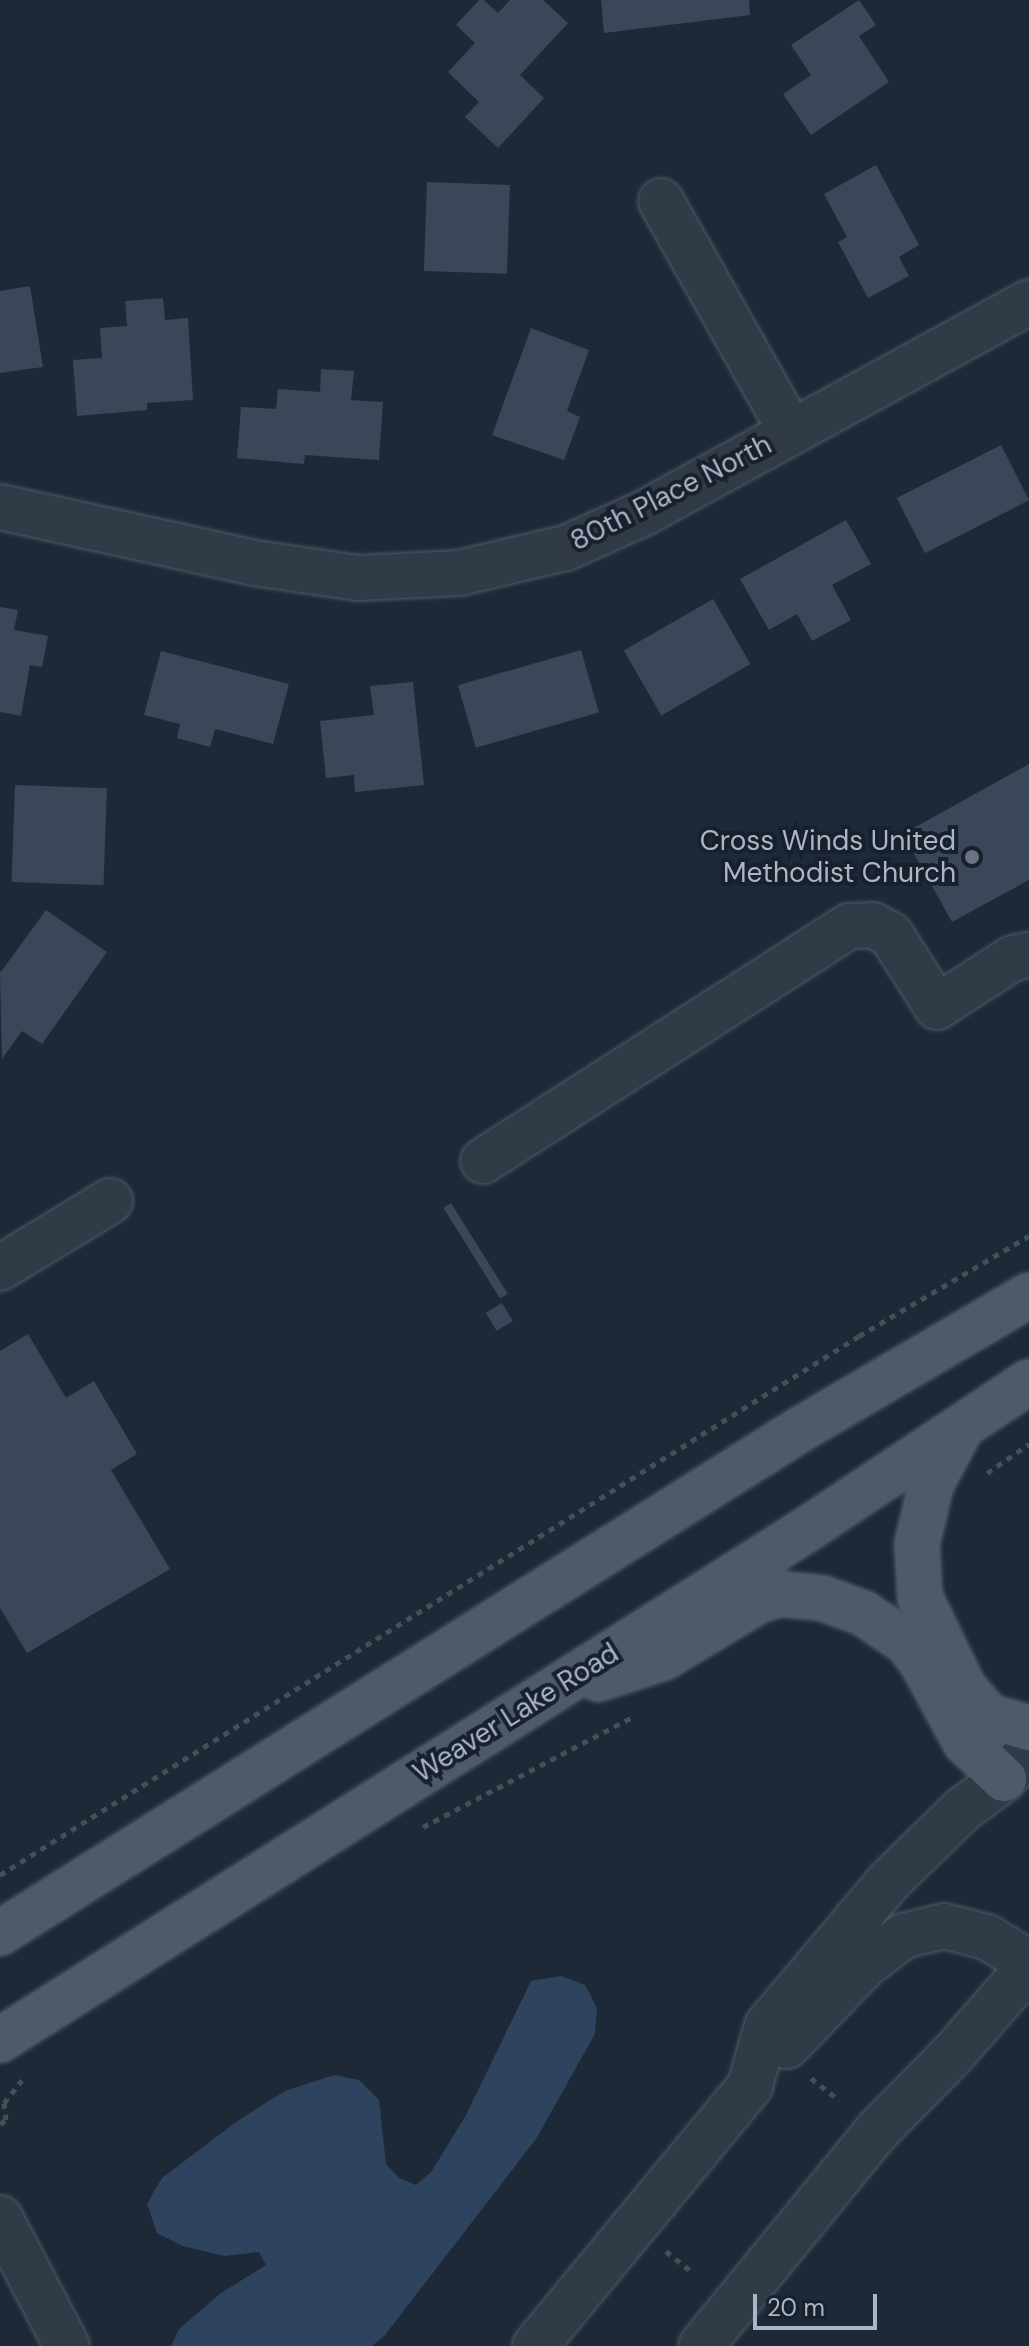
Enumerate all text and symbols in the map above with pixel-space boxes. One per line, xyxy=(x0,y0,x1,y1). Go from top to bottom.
street label: 80th Place North xyxy=(565,428,777,558)
place label: Cross Winds United Methodist Church xyxy=(700,824,956,890)
marker: Cross Winds United Methodist Church xyxy=(963,848,981,866)
street label: Weaver Lake Road xyxy=(407,1636,625,1790)
scale bar xyxy=(757,2278,881,2328)
text: 20 m xyxy=(767,2292,825,2323)

